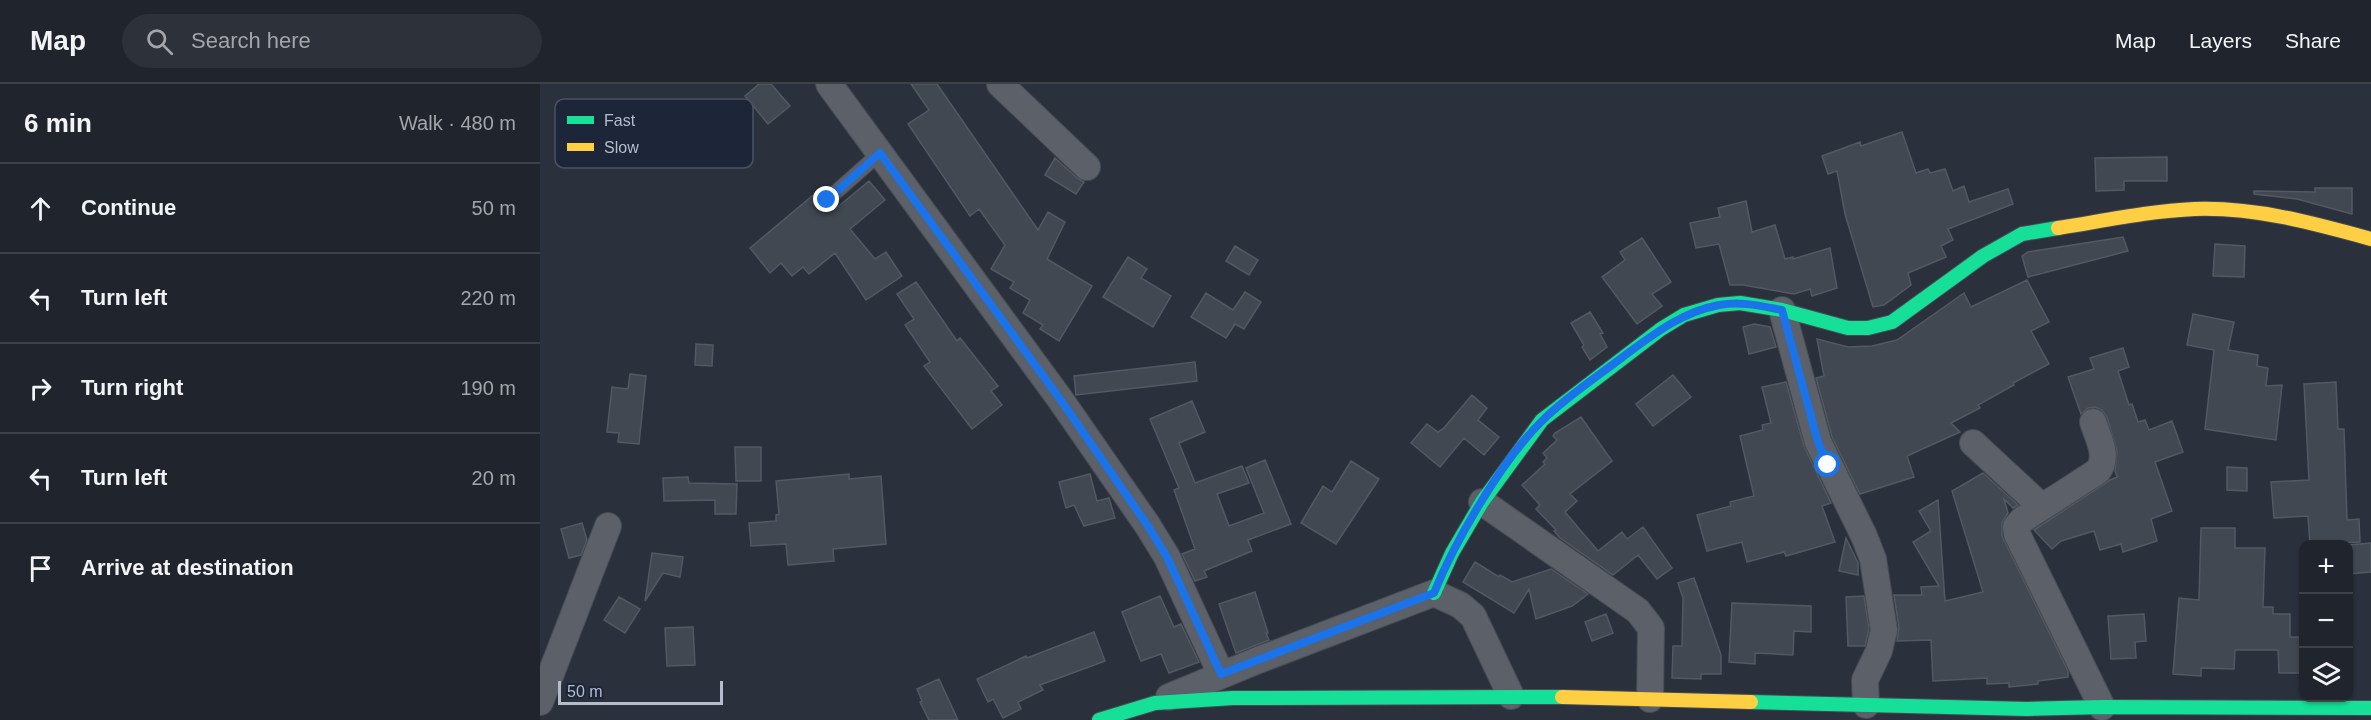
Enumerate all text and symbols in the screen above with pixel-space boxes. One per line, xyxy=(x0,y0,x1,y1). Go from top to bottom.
search box xyxy=(122,14,542,68)
text: Map xyxy=(30,25,86,56)
icon: search xyxy=(143,25,176,58)
text: Search here xyxy=(191,28,311,53)
text: Map xyxy=(2115,29,2156,52)
text: Layers xyxy=(2189,29,2252,52)
text: Share xyxy=(2285,29,2341,52)
legend xyxy=(555,99,753,168)
text: 6 min xyxy=(24,108,92,138)
text: Walk · 480 m xyxy=(399,112,516,134)
text: Fast xyxy=(604,112,636,129)
text: Slow xyxy=(604,139,639,156)
route end xyxy=(813,186,839,212)
icon: ahead xyxy=(24,192,57,225)
text: Continue xyxy=(81,195,176,220)
text: 50 m xyxy=(472,197,516,219)
icon: left xyxy=(24,282,57,315)
text: Turn left xyxy=(81,285,167,310)
text: 220 m xyxy=(460,287,516,309)
icon: right xyxy=(24,372,57,405)
text: Turn right xyxy=(81,375,183,400)
text: 190 m xyxy=(460,377,516,399)
route start xyxy=(1814,451,1840,477)
icon: left xyxy=(24,462,57,495)
text: Turn left xyxy=(81,465,167,490)
text: 20 m xyxy=(472,467,516,489)
map controls xyxy=(2299,540,2353,702)
button: + xyxy=(2299,540,2353,594)
icon: arrive xyxy=(24,552,57,585)
text: Arrive at destination xyxy=(81,555,294,580)
button: − xyxy=(2299,594,2353,648)
button: layers xyxy=(2299,648,2353,702)
scale bar xyxy=(558,678,723,706)
text: 50 m xyxy=(567,683,603,700)

